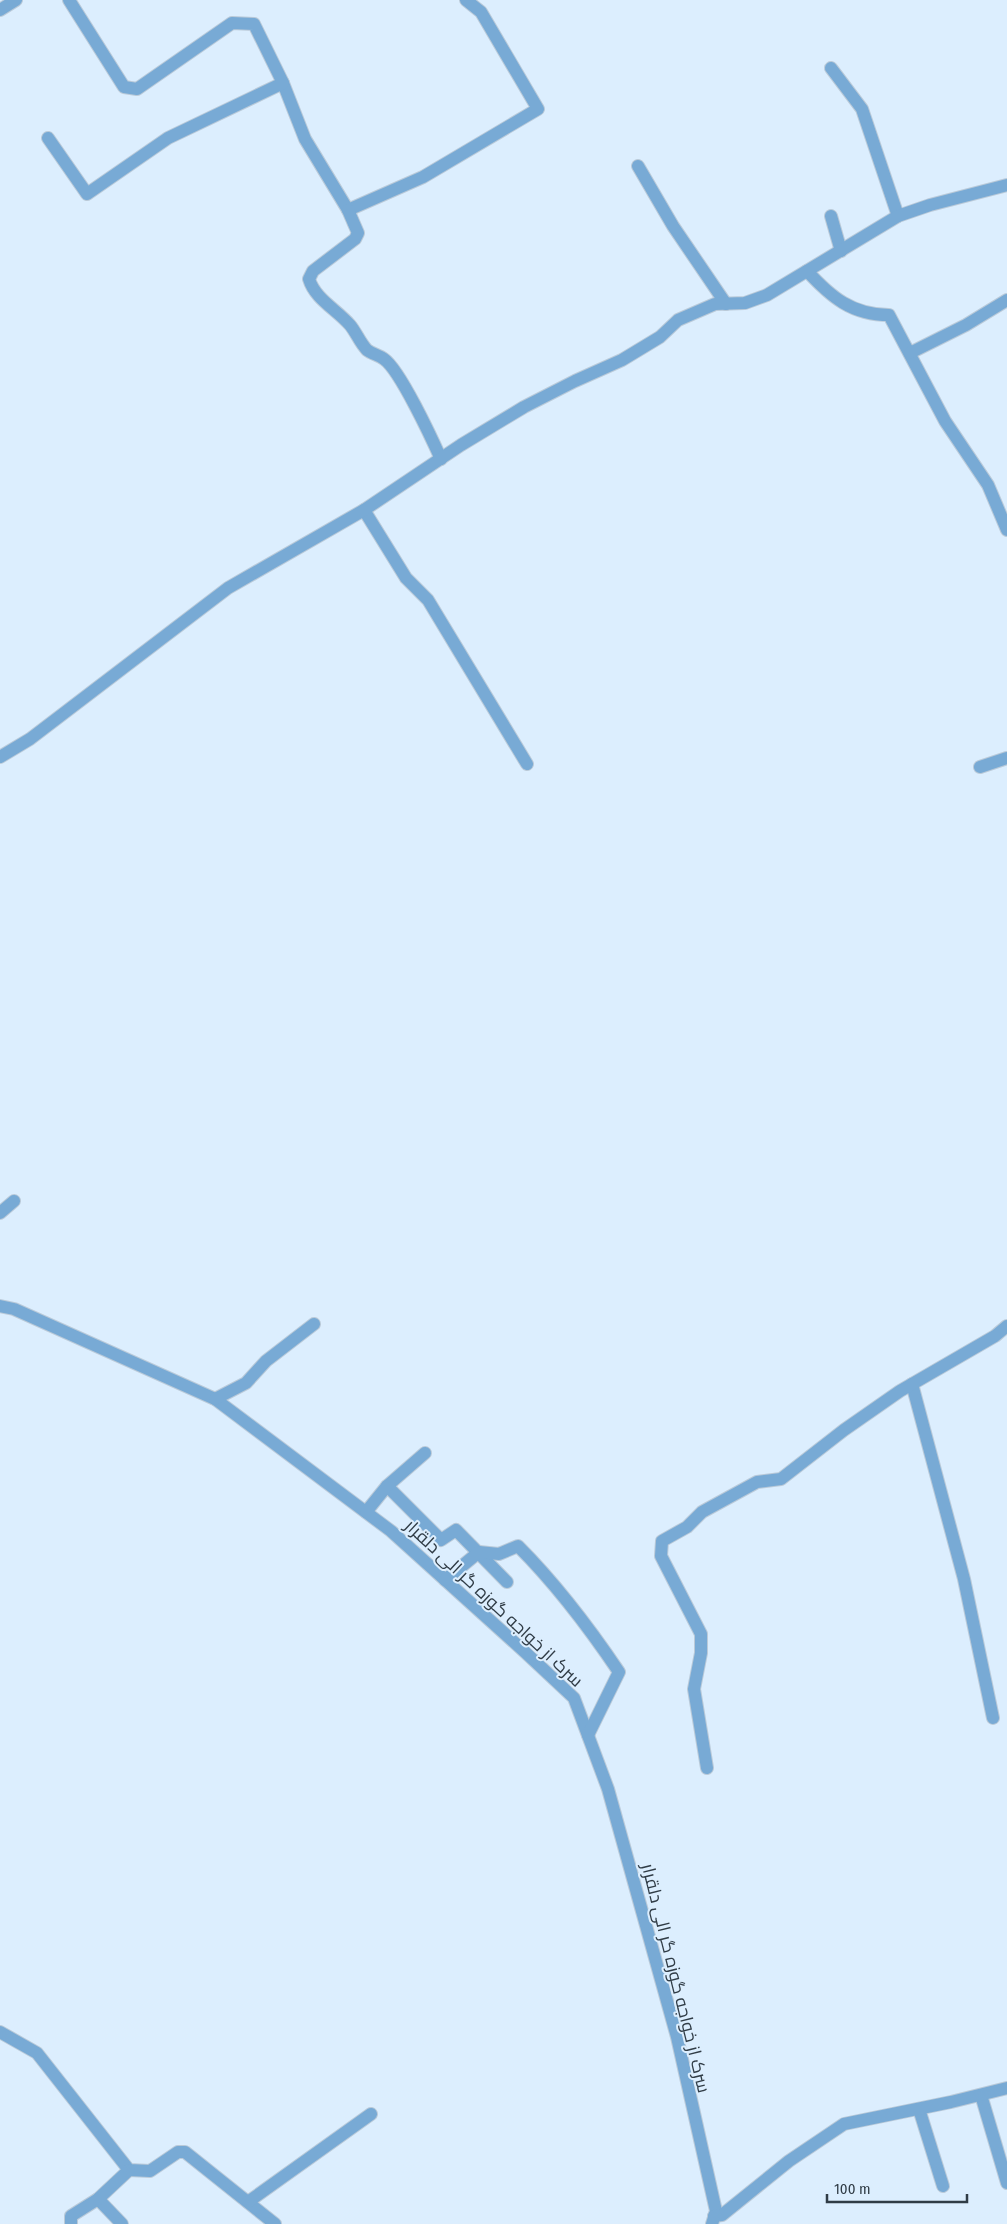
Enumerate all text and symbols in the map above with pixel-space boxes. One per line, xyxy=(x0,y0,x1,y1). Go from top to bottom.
street label: سرک از خواجه گوزه گر الی دلقرار xyxy=(400,1514,588,1691)
street label: سرک از خواجه گوزه گر الی دلقرار xyxy=(637,1860,715,2095)
scale bar xyxy=(827,2172,967,2204)
text: 100 m xyxy=(834,2180,871,2198)

